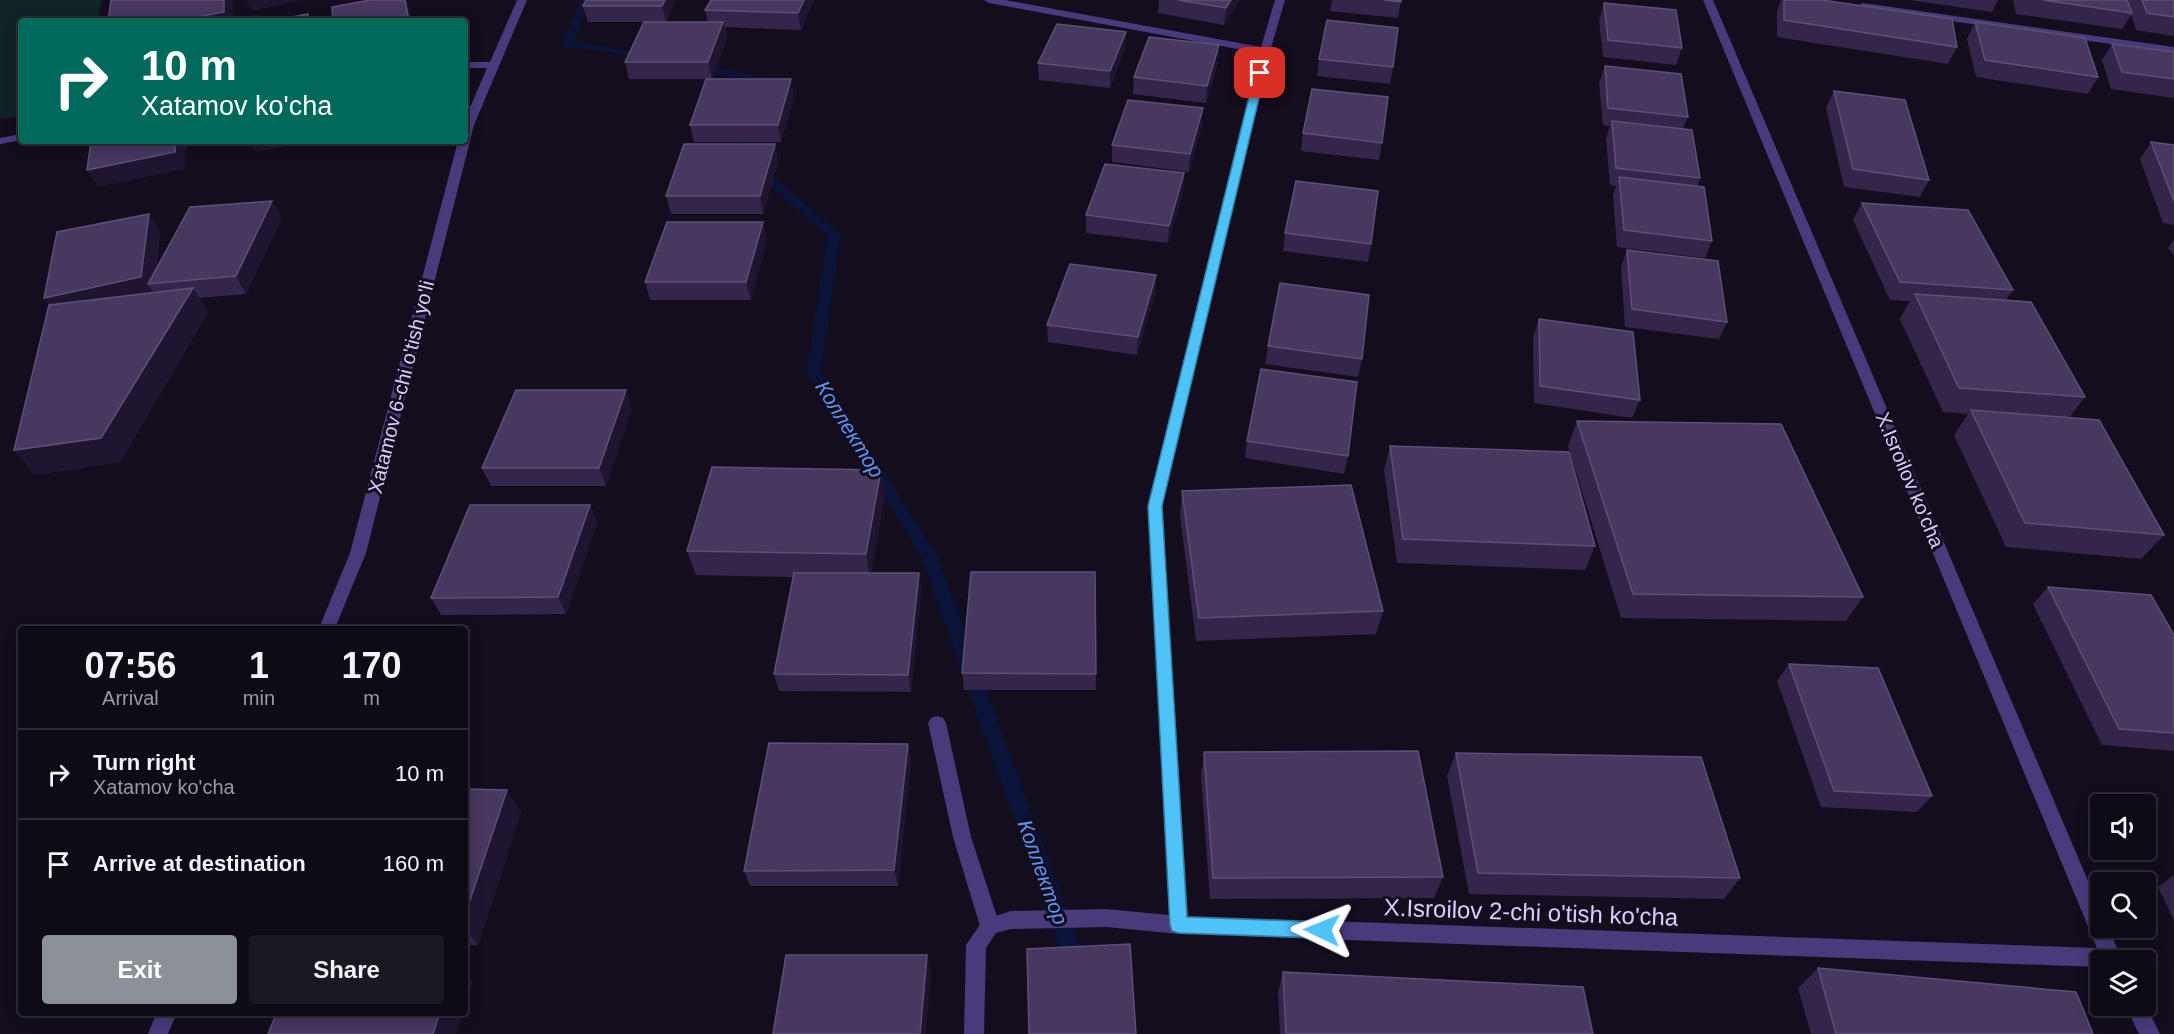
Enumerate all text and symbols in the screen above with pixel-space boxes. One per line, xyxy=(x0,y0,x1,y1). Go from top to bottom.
icon: right xyxy=(42,42,120,120)
text: 10 m xyxy=(141,42,237,89)
pin xyxy=(1234,47,1285,98)
icon: arrive xyxy=(1243,56,1276,89)
text: Xatamov ko'cha xyxy=(141,91,332,121)
street label: Xatamov 6-chi o'tish yo'li xyxy=(364,278,438,496)
water label: Коллектор xyxy=(811,376,889,482)
street label: X.Isroilov ko'cha xyxy=(1872,409,1949,552)
text: 07:56 xyxy=(84,645,176,686)
text: 1 xyxy=(249,645,269,686)
text: 170 xyxy=(341,645,402,686)
text: Arrival xyxy=(102,687,159,709)
text: min xyxy=(243,687,275,709)
text: m xyxy=(363,687,380,709)
text: Turn right xyxy=(93,750,195,775)
icon: right xyxy=(42,758,75,791)
text: 10 m xyxy=(395,761,444,786)
text: Xatamov ko'cha xyxy=(93,776,235,798)
map controls xyxy=(2090,794,2156,1016)
button: sound xyxy=(2090,794,2156,860)
water label: Коллектор xyxy=(1013,817,1073,927)
icon: arrive xyxy=(42,848,75,881)
text: Arrive at destination xyxy=(93,851,306,876)
text: 160 m xyxy=(383,851,444,876)
button: search xyxy=(2090,872,2156,938)
street label: X.Isroilov 2-chi o'tish ko'cha xyxy=(1383,893,1679,931)
position arrow xyxy=(1290,898,1354,962)
button: Exit xyxy=(42,935,237,1004)
button: Share xyxy=(249,935,444,1004)
button: layers xyxy=(2090,950,2156,1016)

